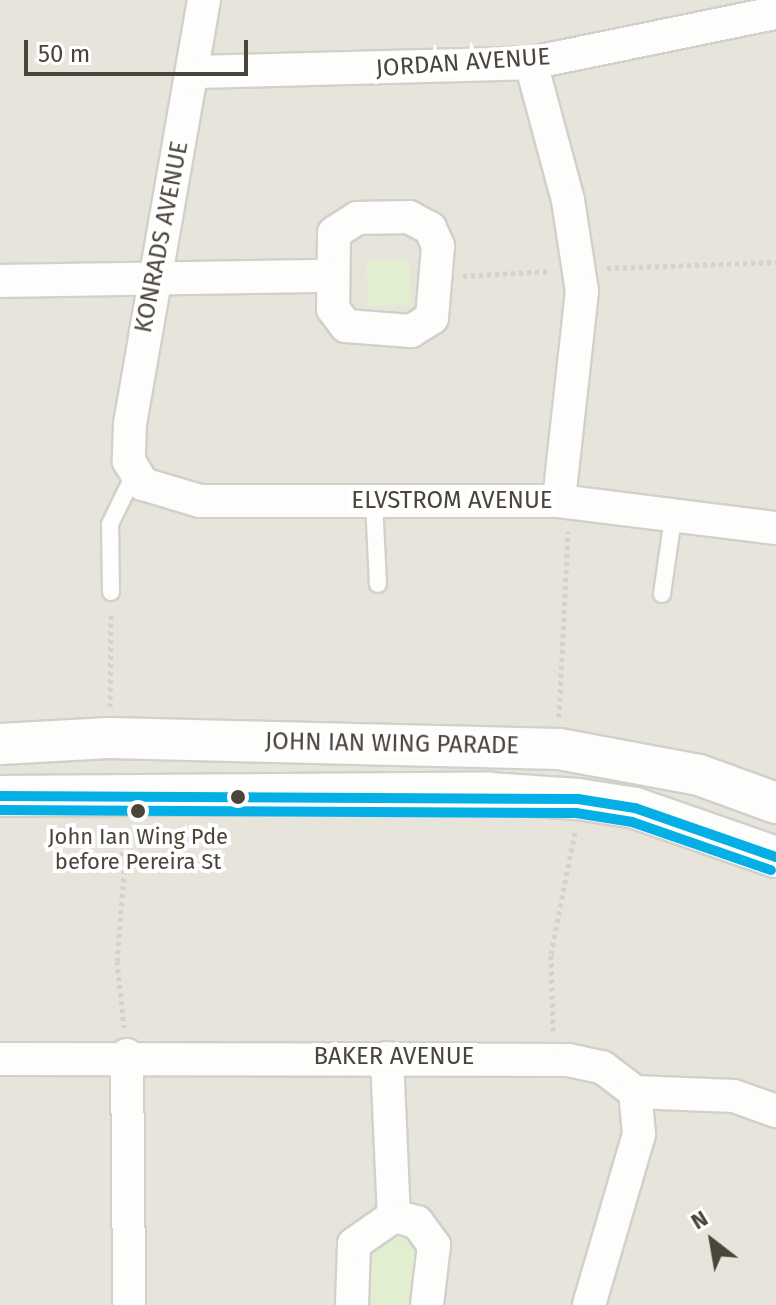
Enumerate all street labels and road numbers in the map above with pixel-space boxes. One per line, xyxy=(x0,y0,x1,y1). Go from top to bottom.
street label: JORDAN AVENUE xyxy=(375,43,551,83)
street label: KONRADS AVENUE xyxy=(129,139,195,335)
street label: ELVSTROM AVENUE xyxy=(351,487,553,515)
street label: JOHN IAN WING PARADE xyxy=(265,727,519,761)
street label: BAKER AVENUE xyxy=(314,1043,474,1071)

